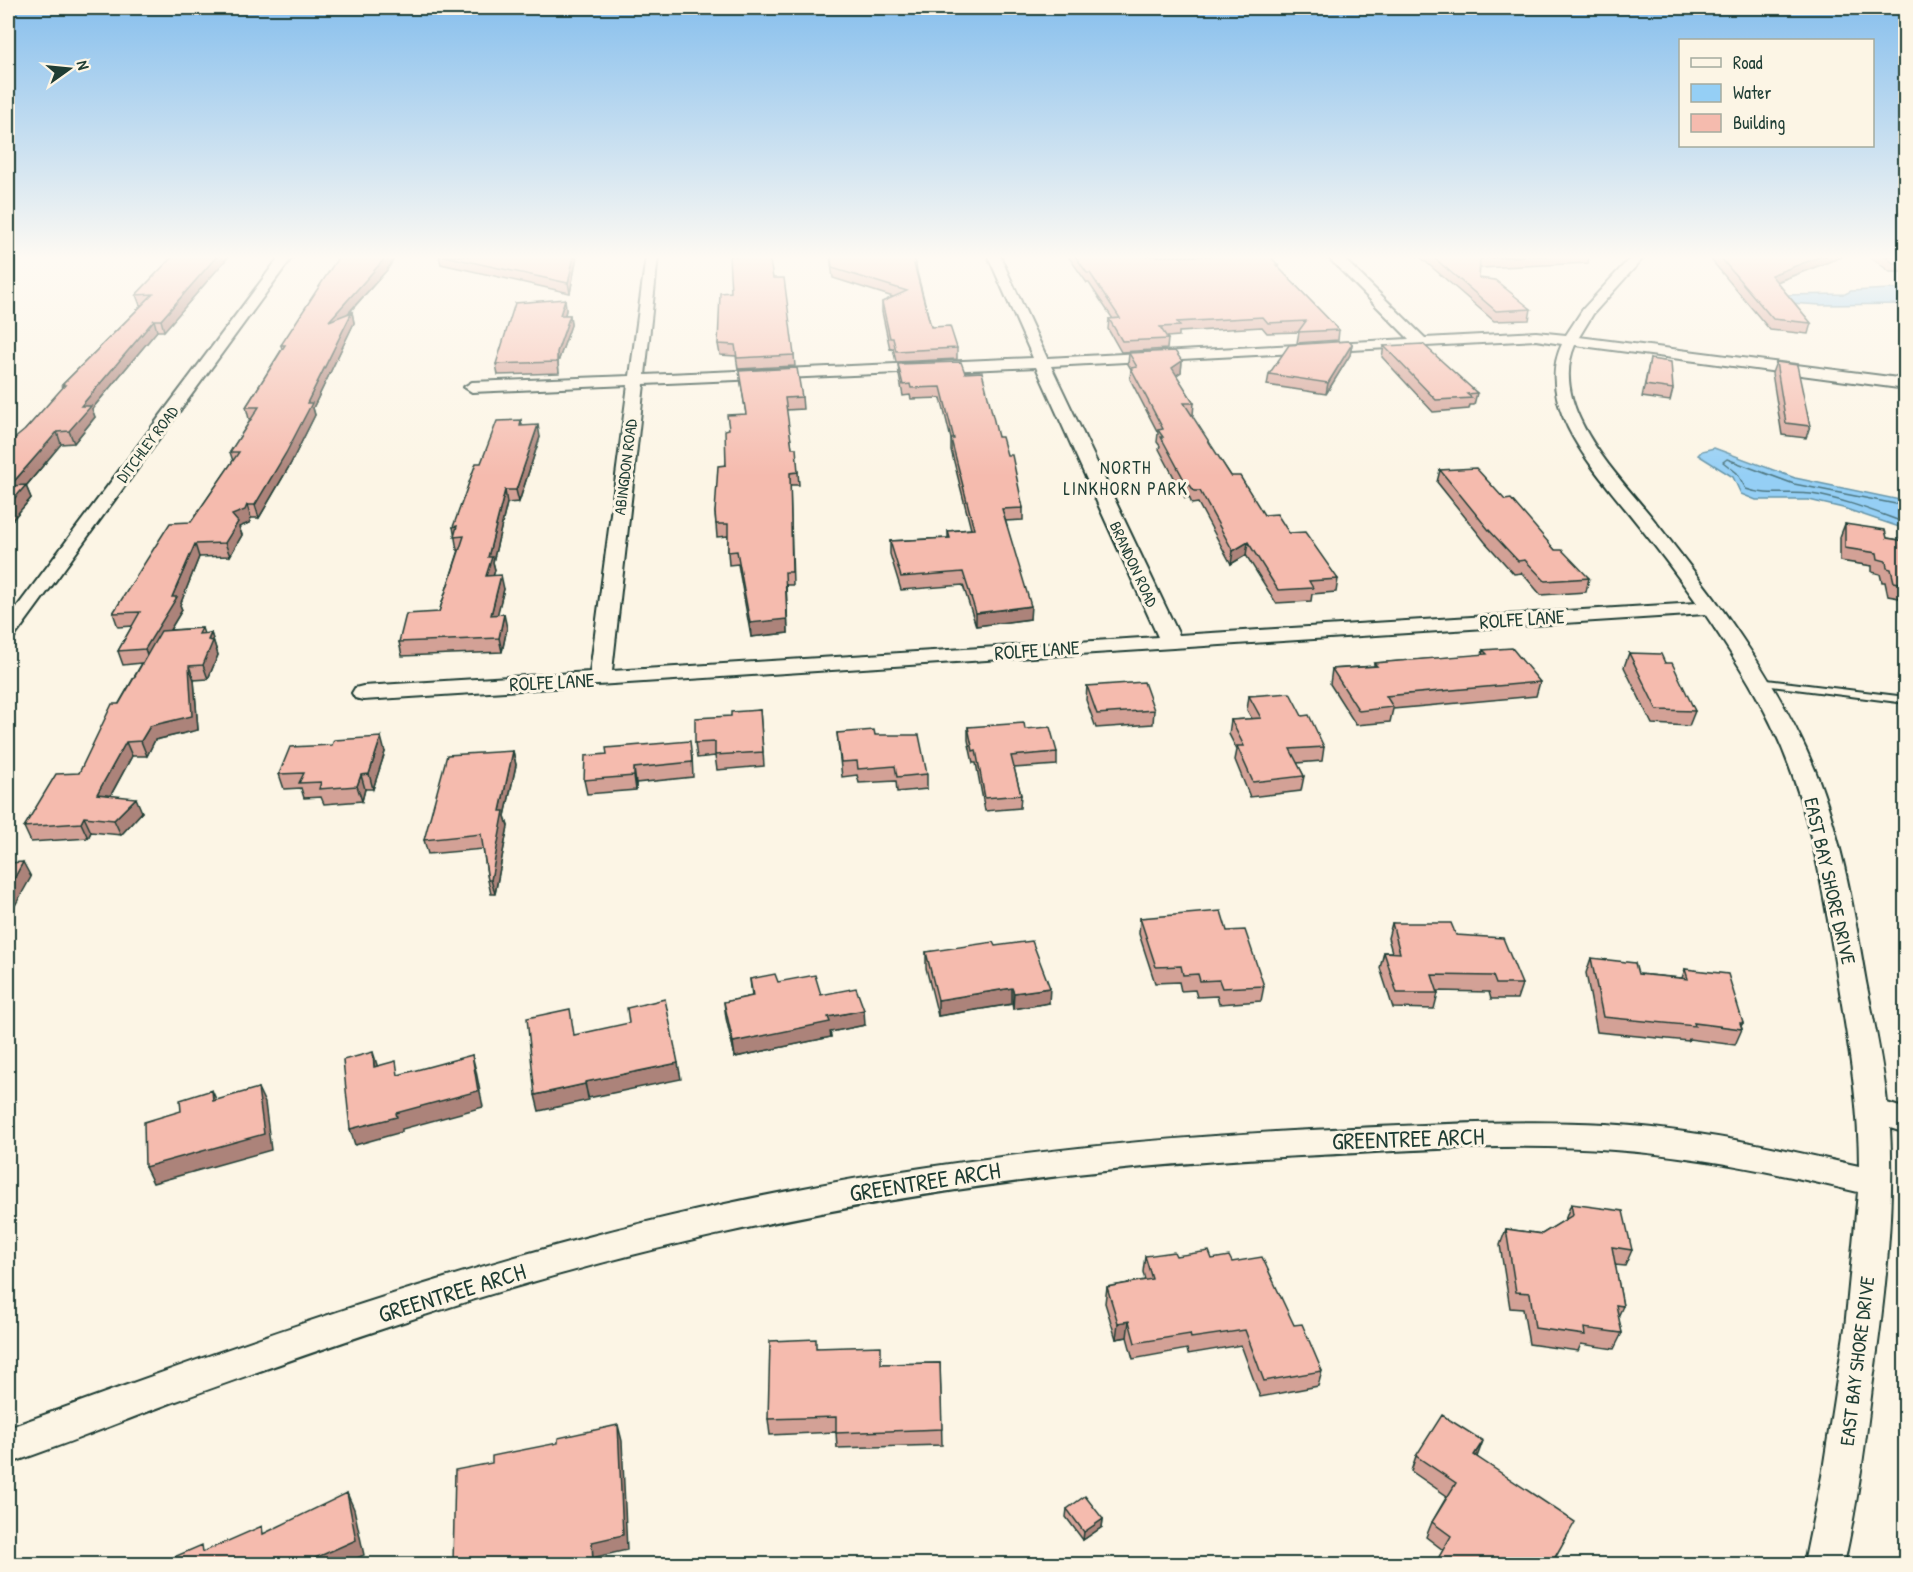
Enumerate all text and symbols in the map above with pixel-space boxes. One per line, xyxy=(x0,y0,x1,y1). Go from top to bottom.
north arrow xyxy=(39,39,99,99)
legend xyxy=(1679,39,1874,147)
text: Road xyxy=(1733,50,1763,75)
text: N xyxy=(72,58,95,73)
text: Water xyxy=(1733,80,1771,105)
text: Building xyxy=(1733,110,1785,135)
street label: DITCHLEY ROAD xyxy=(111,401,183,487)
street label: ABINGDON ROAD xyxy=(608,418,642,516)
district label: NORTH LINKHORN PARK xyxy=(1064,455,1188,501)
street label: BRANDON ROAD xyxy=(1105,518,1164,611)
street label: ROLFE LANE xyxy=(1478,602,1566,635)
street label: ROLFE LANE xyxy=(993,633,1081,666)
street label: ROLFE LANE xyxy=(509,666,595,697)
street label: EAST BAY SHORE DRIVE xyxy=(1798,795,1863,967)
street label: GREENTREE ARCH xyxy=(1331,1119,1485,1157)
street label: GREENTREE ARCH xyxy=(847,1153,1003,1209)
street label: GREENTREE ARCH xyxy=(374,1254,529,1330)
street label: EAST BAY SHORE DRIVE xyxy=(1833,1274,1880,1447)

